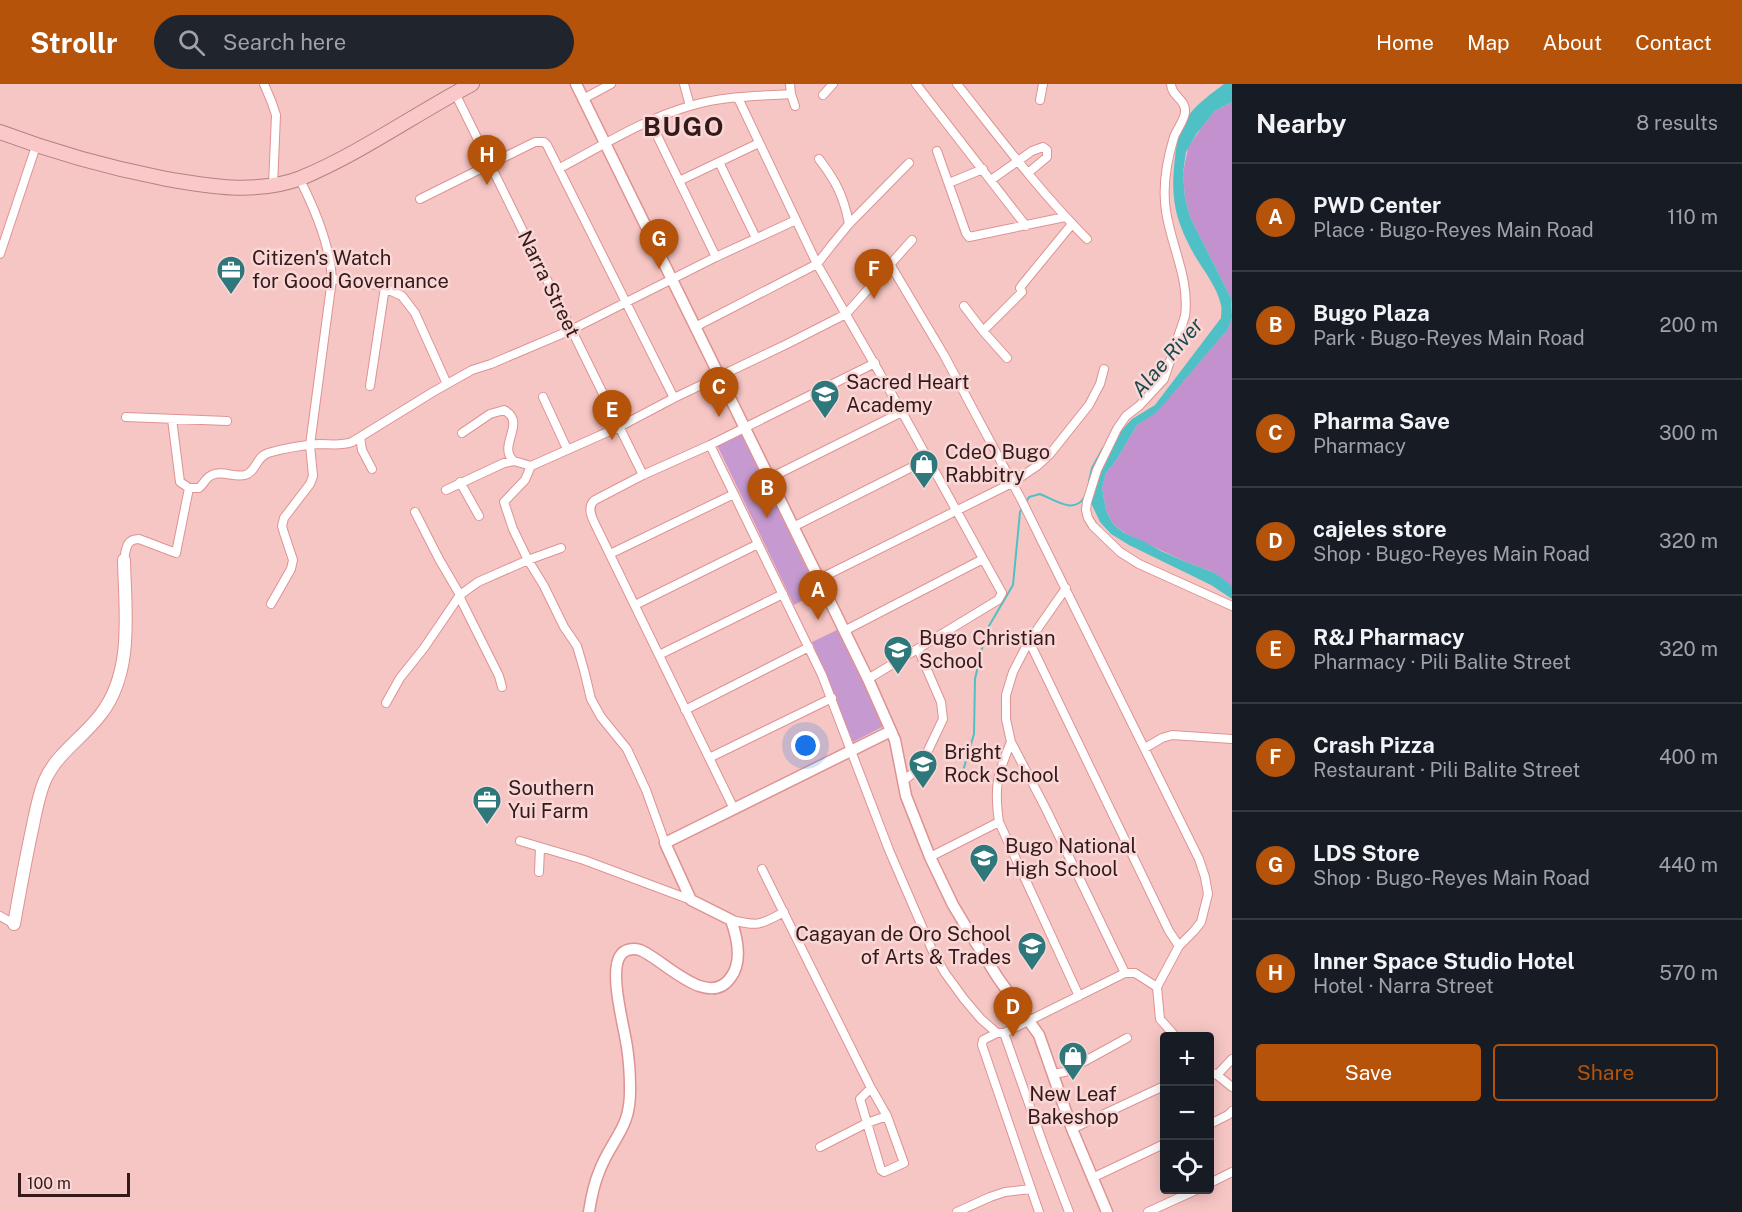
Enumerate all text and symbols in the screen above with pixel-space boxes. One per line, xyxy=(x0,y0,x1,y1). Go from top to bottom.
search box xyxy=(154,15,574,69)
text: Strollr xyxy=(30,26,118,59)
icon: search xyxy=(175,26,208,59)
text: Search here xyxy=(223,29,346,55)
text: Home xyxy=(1376,30,1434,55)
text: Map xyxy=(1467,30,1510,55)
text: About xyxy=(1543,30,1602,55)
text: Contact xyxy=(1635,30,1712,55)
text: Nearby xyxy=(1256,108,1346,139)
district label: BUGO xyxy=(643,111,725,142)
text: 8 results xyxy=(1636,111,1718,135)
pin: H xyxy=(468,135,506,185)
text: PWD Center xyxy=(1313,192,1441,218)
text: A xyxy=(1268,205,1283,229)
text: 110 m xyxy=(1667,205,1718,229)
text: Place · Bugo-Reyes Main Road xyxy=(1313,218,1594,242)
pin: G xyxy=(640,220,678,269)
street label: Narra Street xyxy=(513,227,585,341)
place label: Citizen's Watch for Good Governance xyxy=(252,246,449,293)
pin: F xyxy=(854,250,894,299)
office icon: Citizen's Watch for Good Governance xyxy=(215,254,247,296)
text: Bugo Plaza xyxy=(1313,300,1430,326)
water label: Alae River xyxy=(1126,312,1209,401)
text: B xyxy=(1269,313,1282,337)
text: 200 m xyxy=(1660,313,1718,337)
text: Park · Bugo-Reyes Main Road xyxy=(1313,326,1585,350)
pin: C xyxy=(700,368,738,417)
place label: Sacred Heart Academy xyxy=(846,370,970,417)
school or university icon: Sacred Heart Academy xyxy=(809,378,841,420)
pin: E xyxy=(592,390,632,440)
text: Pharma Save xyxy=(1313,408,1450,434)
text: C xyxy=(1268,421,1283,445)
text: 300 m xyxy=(1659,421,1718,445)
text: Pharmacy xyxy=(1313,434,1406,458)
place label: CdeO Bugo Rabbitry xyxy=(945,440,1050,487)
shop icon: CdeO Bugo Rabbitry xyxy=(908,448,940,490)
pin: B xyxy=(748,468,786,518)
text: cajeles store xyxy=(1313,516,1447,542)
text: D xyxy=(1268,529,1283,553)
text: 320 m xyxy=(1659,529,1718,553)
text: Shop · Bugo-Reyes Main Road xyxy=(1313,542,1590,566)
pin: A xyxy=(798,570,838,620)
text: R&J Pharmacy xyxy=(1313,624,1464,650)
place label: Bugo Christian School xyxy=(919,626,1055,673)
school or university icon: Bugo Christian School xyxy=(882,634,914,676)
text: E xyxy=(1269,637,1282,661)
text: 320 m xyxy=(1659,637,1718,661)
text: Pharmacy · Pili Balite Street xyxy=(1313,650,1571,674)
your location xyxy=(791,731,820,760)
text: Crash Pizza xyxy=(1313,732,1435,758)
place label: Bright Rock School xyxy=(944,740,1060,787)
text: F xyxy=(1269,745,1282,769)
text: 400 m xyxy=(1659,745,1718,769)
school or university icon: Bright Rock School xyxy=(907,748,939,790)
text: Restaurant · Pili Balite Street xyxy=(1313,758,1580,782)
place label: Southern Yui Farm xyxy=(508,776,594,823)
office icon: Southern Yui Farm xyxy=(471,784,503,826)
place label: Bugo National High School xyxy=(1005,834,1136,881)
text: LDS Store xyxy=(1313,840,1420,866)
school or university icon: Bugo National High School xyxy=(968,842,1000,884)
text: G xyxy=(1268,853,1283,877)
text: 440 m xyxy=(1658,853,1718,877)
text: Shop · Bugo-Reyes Main Road xyxy=(1313,866,1590,890)
place label: Cagayan de Oro School of Arts & Trades xyxy=(795,922,1011,969)
school or university icon: Cagayan de Oro School of Arts & Trades xyxy=(1016,930,1048,972)
text: Inner Space Studio Hotel xyxy=(1313,948,1575,974)
text: H xyxy=(1268,961,1283,985)
text: 570 m xyxy=(1659,961,1718,985)
text: Hotel · Narra Street xyxy=(1313,974,1494,998)
pin: D xyxy=(994,988,1032,1037)
map controls xyxy=(1160,1032,1214,1194)
button: + xyxy=(1160,1032,1214,1086)
shop icon: New Leaf Bakeshop xyxy=(1057,1040,1089,1082)
button: Save xyxy=(1256,1044,1481,1101)
button: Share xyxy=(1493,1044,1718,1101)
place label: New Leaf Bakeshop xyxy=(1027,1082,1119,1129)
button: − xyxy=(1160,1086,1214,1140)
button: locate xyxy=(1160,1140,1214,1194)
scale bar xyxy=(18,1170,130,1198)
text: 100 m xyxy=(27,1174,71,1193)

